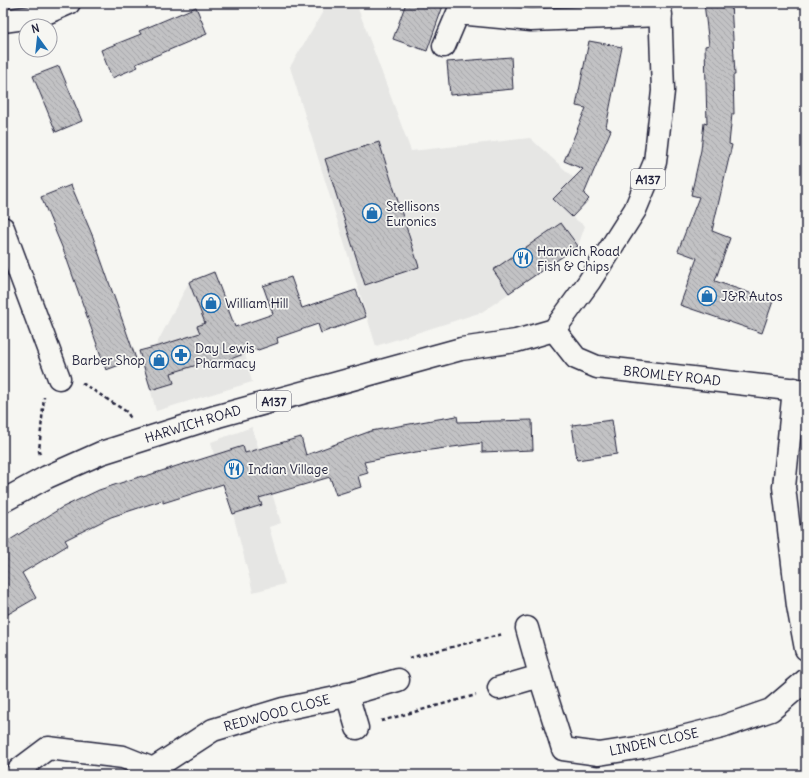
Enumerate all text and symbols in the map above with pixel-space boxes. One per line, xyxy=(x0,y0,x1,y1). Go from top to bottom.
north arrow xyxy=(18,18,58,58)
text: N xyxy=(30,21,41,36)
road number: A137 xyxy=(631,169,665,189)
place label: Stellisons Euronics xyxy=(386,198,440,230)
shop icon: Stellisons Euronics xyxy=(361,202,383,224)
place label: Harwich Road Fish & Chips xyxy=(537,243,620,275)
restaurant icon: Harwich Road Fish & Chips xyxy=(512,247,534,269)
shop icon: J&R Autos xyxy=(696,285,718,307)
place label: J&R Autos xyxy=(721,288,783,305)
shop icon: William Hill xyxy=(200,292,222,314)
place label: William Hill xyxy=(225,295,288,312)
place label: Day Lewis Pharmacy xyxy=(195,340,256,372)
pharmacy icon: Day Lewis Pharmacy xyxy=(170,344,192,366)
shop icon: Barber Shop xyxy=(148,349,170,371)
place label: Barber Shop xyxy=(72,352,145,369)
street label: BROMLEY ROAD xyxy=(622,362,722,390)
road number: A137 xyxy=(257,391,291,411)
street label: HARWICH ROAD xyxy=(143,401,243,447)
restaurant icon: Indian Village xyxy=(223,458,245,480)
place label: Indian Village xyxy=(248,461,328,478)
street label: REDWOOD CLOSE xyxy=(222,691,332,735)
street label: LINDEN CLOSE xyxy=(608,724,700,760)

